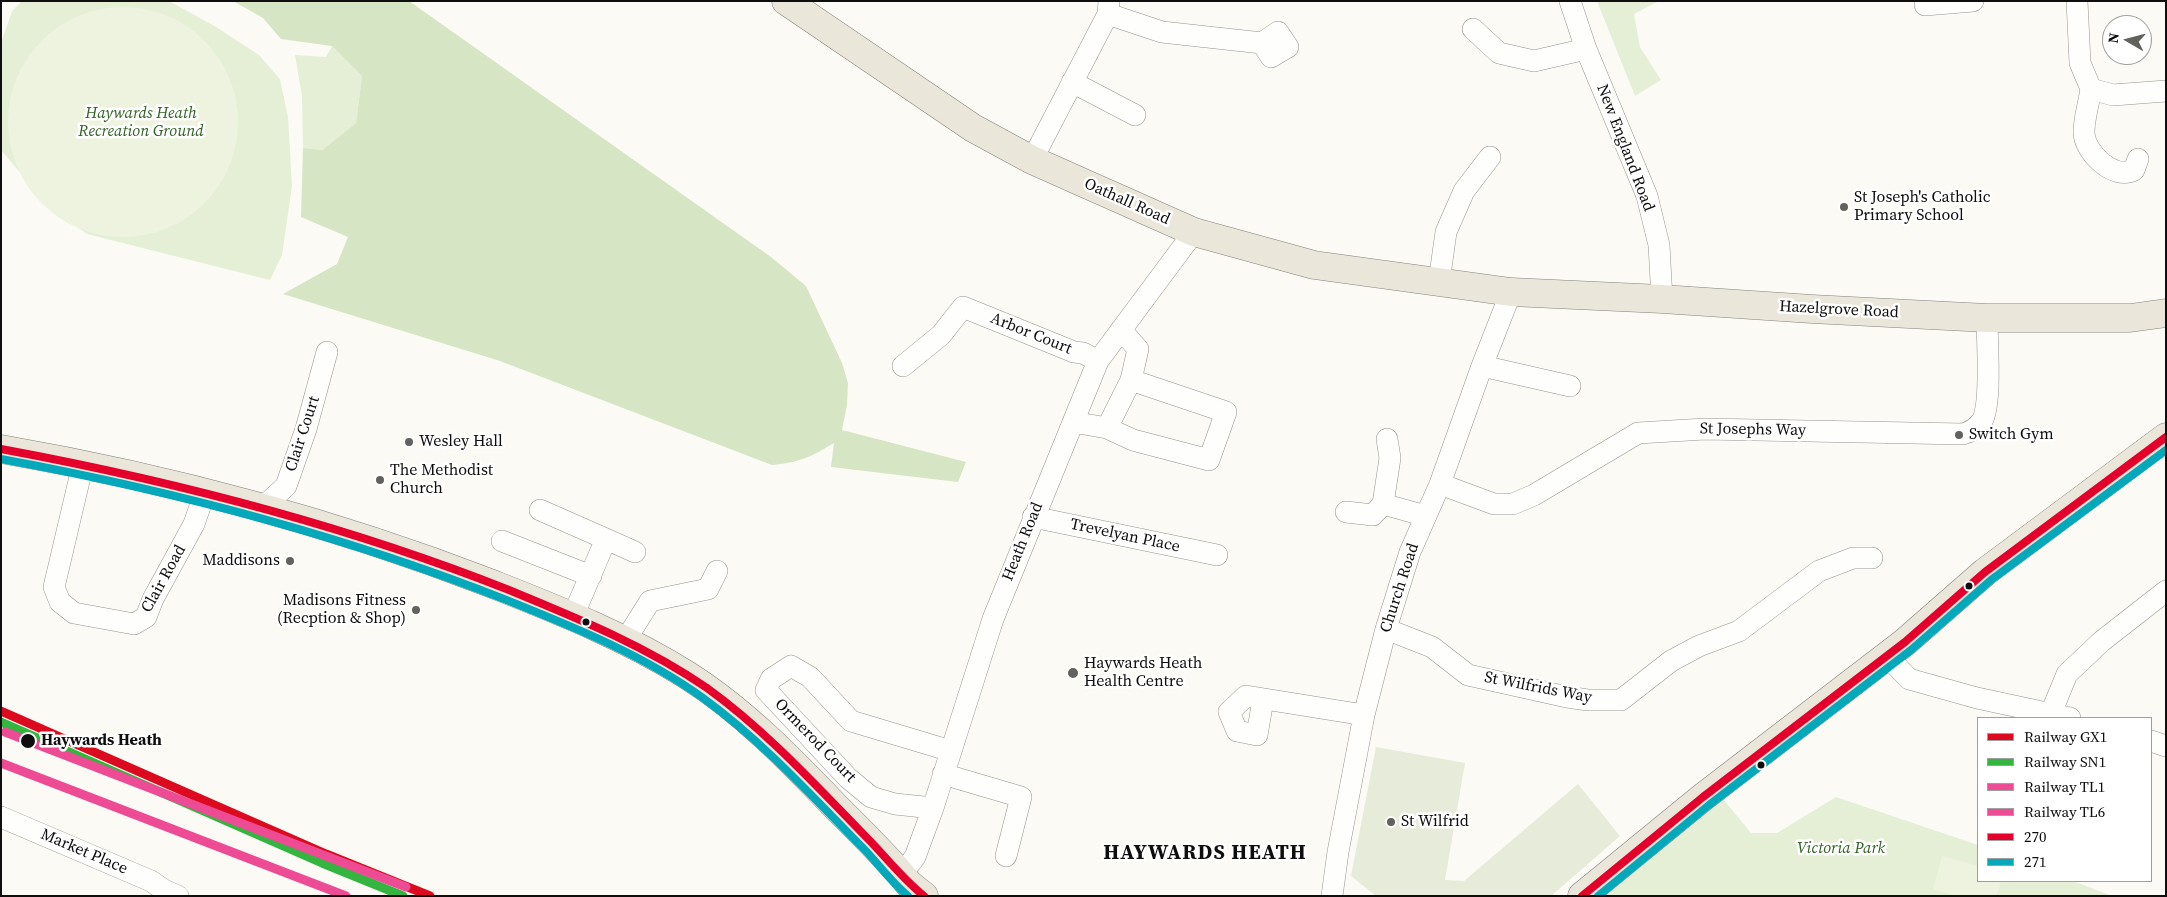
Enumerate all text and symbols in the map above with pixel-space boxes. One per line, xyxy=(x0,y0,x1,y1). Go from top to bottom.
north arrow xyxy=(2102,15,2152,65)
text: N xyxy=(2103,32,2124,45)
street label: New England Road xyxy=(1592,82,1658,214)
park label: Haywards Heath Recreation Ground xyxy=(78,104,204,142)
street label: Oathall Road xyxy=(1081,175,1173,229)
place label: St Joseph's Catholic Primary School xyxy=(1854,188,1990,226)
marker: St Joseph's Catholic Primary School xyxy=(1838,201,1850,213)
street label: Hazelgrove Road xyxy=(1779,297,1899,323)
street label: Arbor Court xyxy=(988,309,1074,359)
street label: Clair Court xyxy=(282,394,324,474)
street label: St Josephs Way xyxy=(1700,419,1806,441)
place label: Switch Gym xyxy=(1969,425,2054,445)
marker: Switch Gym xyxy=(1953,429,1965,441)
place label: Wesley Hall xyxy=(419,432,503,452)
marker: Wesley Hall xyxy=(403,436,415,448)
place label: The Methodist Church xyxy=(390,461,493,499)
marker: The Methodist Church xyxy=(374,474,386,486)
street label: Heath Road xyxy=(999,500,1047,584)
street label: Trevelyan Place xyxy=(1068,515,1182,557)
street label: Church Road xyxy=(1377,541,1423,635)
street label: Clair Road xyxy=(138,542,190,616)
place label: Maddisons xyxy=(202,551,280,571)
marker: Maddisons xyxy=(284,555,296,567)
unlabelled marker xyxy=(1964,581,1974,591)
place label: Madisons Fitness (Recption & Shop) xyxy=(277,591,406,629)
marker: Madisons Fitness (Recption & Shop) xyxy=(410,604,422,616)
unlabelled marker xyxy=(581,617,591,627)
place label: Haywards Heath Health Centre xyxy=(1084,654,1202,692)
marker: Haywards Heath Health Centre xyxy=(1066,666,1080,680)
street label: St Wilfrids Way xyxy=(1483,668,1593,708)
street label: Ormerod Court xyxy=(770,695,860,787)
legend xyxy=(1977,717,2152,882)
text: Railway GX1 xyxy=(2024,726,2107,747)
place label: Haywards Heath xyxy=(41,731,162,751)
marker: Haywards Heath xyxy=(19,732,37,750)
text: Railway SN1 xyxy=(2024,751,2106,772)
unlabelled marker xyxy=(1756,760,1766,770)
text: Railway TL1 xyxy=(2024,776,2105,797)
text: Railway TL6 xyxy=(2024,801,2105,822)
place label: St Wilfrid xyxy=(1401,812,1469,832)
marker: St Wilfrid xyxy=(1385,816,1397,828)
street label: Market Place xyxy=(38,825,130,879)
text: 270 xyxy=(2024,826,2047,847)
park label: Victoria Park xyxy=(1797,839,1885,859)
district label: HAYWARDS HEATH xyxy=(1101,841,1309,867)
text: 271 xyxy=(2024,851,2047,872)

